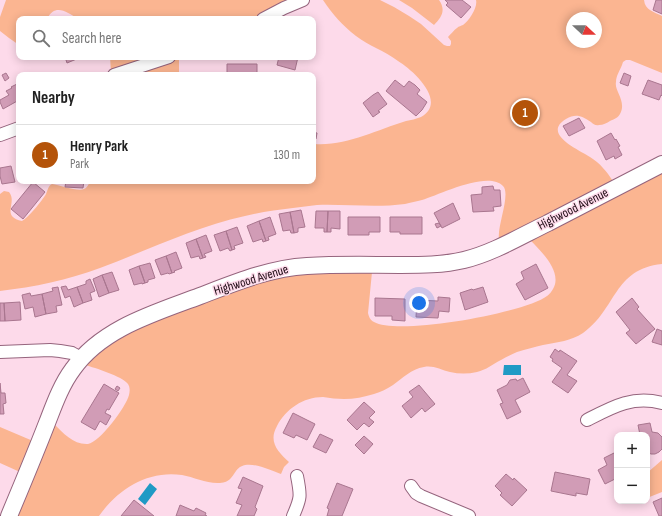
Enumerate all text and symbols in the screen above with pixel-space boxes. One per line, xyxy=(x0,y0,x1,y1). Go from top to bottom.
north arrow xyxy=(566,12,602,48)
search box xyxy=(16,16,316,60)
icon: search xyxy=(30,27,52,49)
text: Search here xyxy=(62,29,122,48)
text: Nearby xyxy=(32,88,75,108)
pin: 1 xyxy=(512,98,538,128)
text: Henry Park xyxy=(70,137,128,156)
text: 1 xyxy=(42,147,48,163)
text: 130 m xyxy=(274,147,300,163)
text: Park xyxy=(70,156,89,172)
street label: Highwood Avenue xyxy=(535,184,611,234)
street label: Highwood Avenue xyxy=(212,261,290,299)
your location xyxy=(409,293,429,313)
map controls xyxy=(614,432,650,504)
button: + xyxy=(614,432,650,468)
button: − xyxy=(614,468,650,504)

